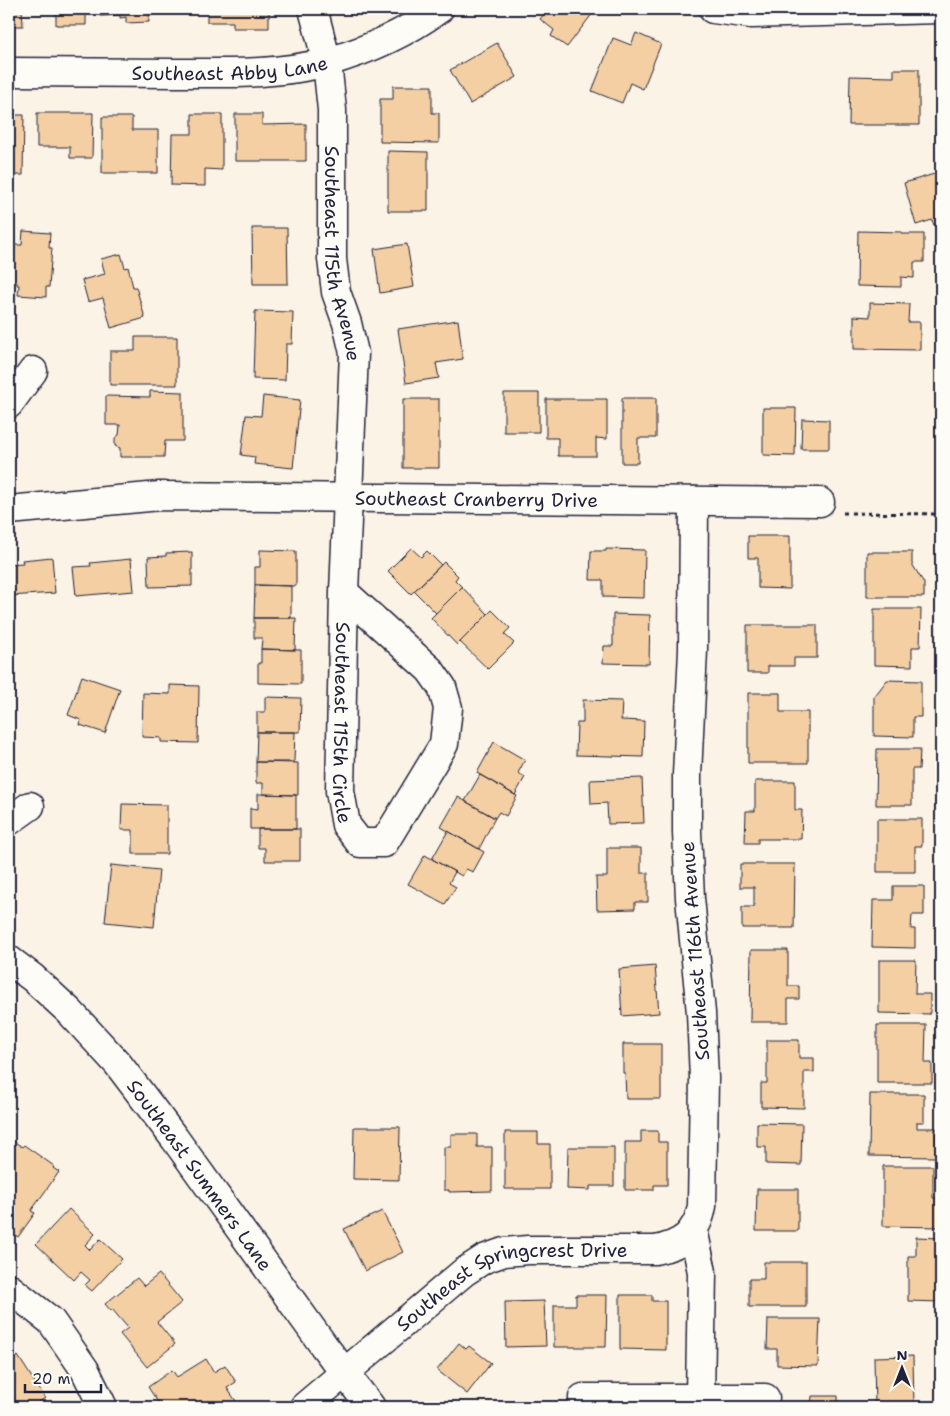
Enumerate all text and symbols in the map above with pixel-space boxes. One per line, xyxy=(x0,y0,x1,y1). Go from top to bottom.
street label: Southeast Abby Lane xyxy=(132,50,330,86)
street label: Southeast 115th Avenue xyxy=(320,146,367,362)
street label: Southeast Cranberry Drive xyxy=(355,485,598,512)
street label: Southeast 115th Circle xyxy=(328,622,358,825)
street label: Southeast 116th Avenue xyxy=(675,841,715,1061)
street label: Southeast Summers Lane xyxy=(122,1074,278,1276)
street label: Southeast Springcrest Drive xyxy=(391,1237,627,1337)
north arrow xyxy=(878,1344,928,1394)
text: N xyxy=(896,1346,908,1364)
scale bar xyxy=(25,1361,101,1393)
text: 20 m xyxy=(32,1369,71,1389)

